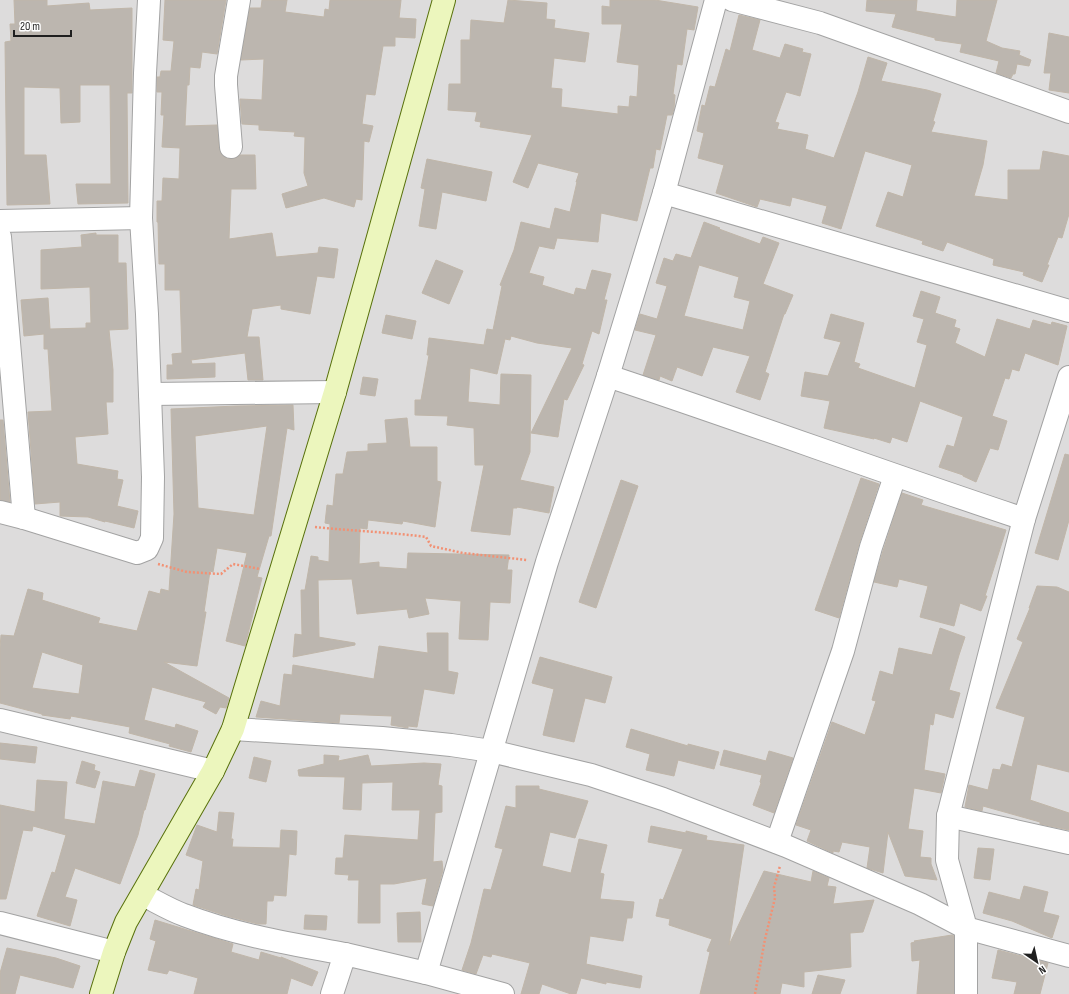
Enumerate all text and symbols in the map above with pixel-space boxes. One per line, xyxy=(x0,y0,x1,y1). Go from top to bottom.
scale bar xyxy=(14,12,71,38)
text: 20 m xyxy=(20,19,40,34)
north arrow xyxy=(1017,942,1057,982)
text: N xyxy=(1036,963,1048,977)

